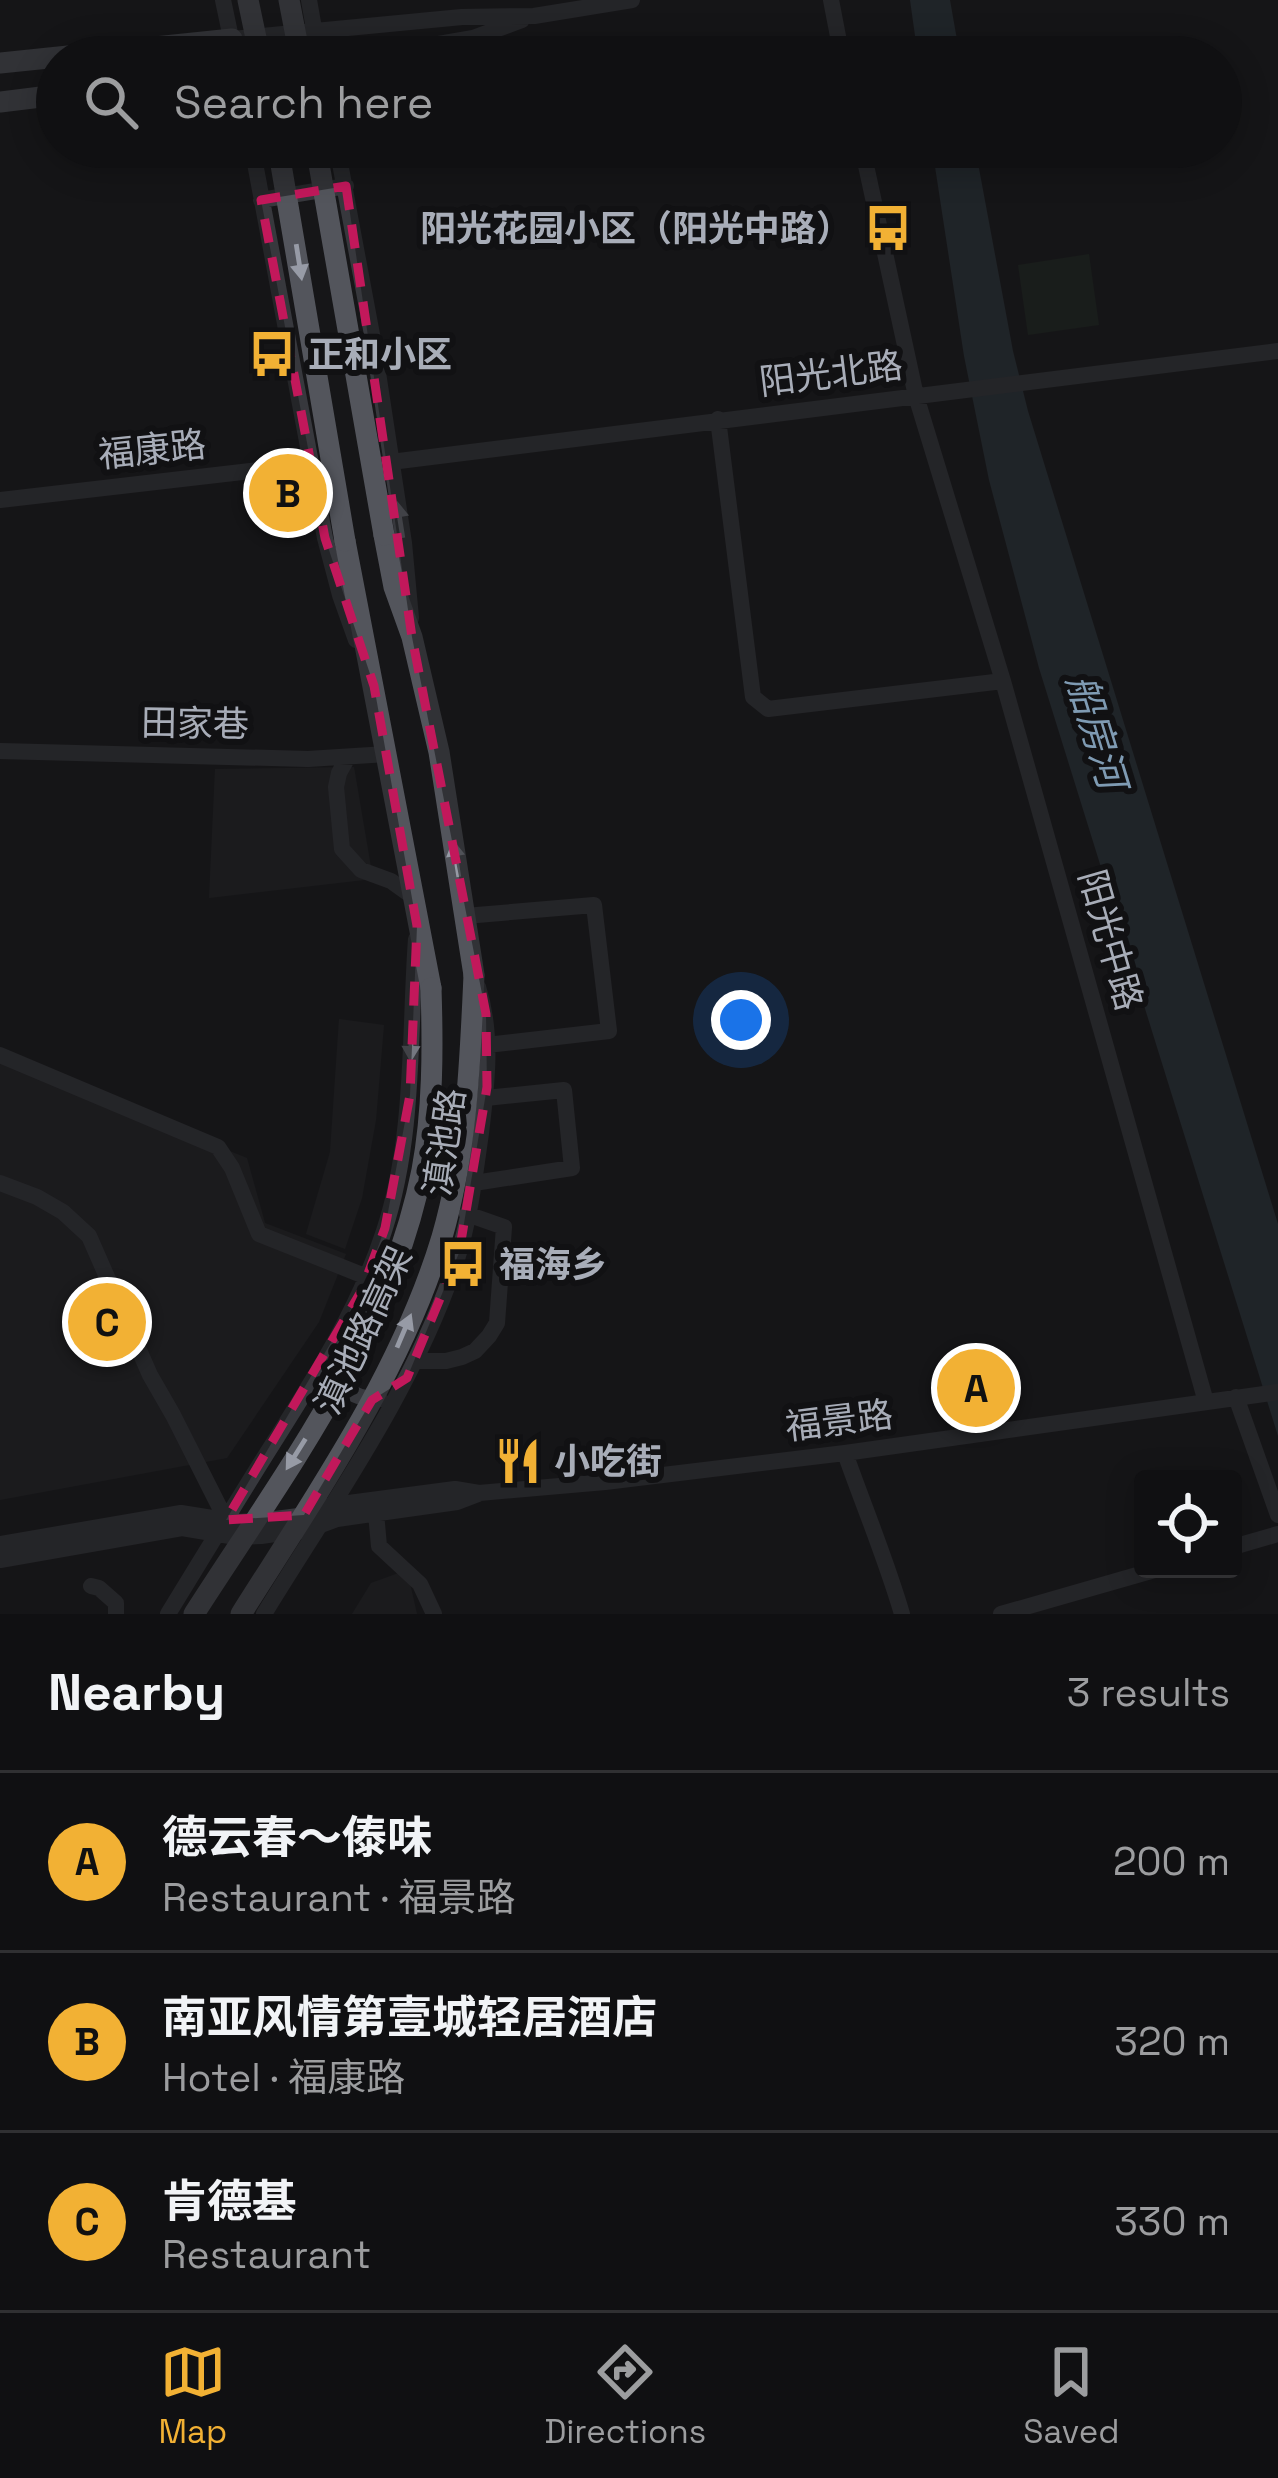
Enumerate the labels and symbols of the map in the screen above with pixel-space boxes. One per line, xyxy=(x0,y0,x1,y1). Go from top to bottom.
bus stop icon: 阳光花园小区（阳光中路） xyxy=(863,203,913,253)
place label: 阳光花园小区（阳光中路） xyxy=(420,206,852,252)
one-way arrow xyxy=(289,244,308,281)
bus stop icon: 正和小区 xyxy=(247,329,297,379)
place label: 正和小区 xyxy=(308,332,452,378)
street label: 阳光北路 xyxy=(757,342,905,406)
street label: 福康路 xyxy=(96,421,208,479)
pin: B xyxy=(249,448,327,538)
one-way arrow xyxy=(390,501,409,539)
water label: 船房河 xyxy=(1056,668,1139,801)
street label: 田家巷 xyxy=(141,700,249,748)
one-way arrow xyxy=(446,840,465,878)
street label: 阳光中路 xyxy=(1068,865,1152,1016)
your location xyxy=(711,990,771,1050)
one-way arrow xyxy=(401,1025,420,1063)
street label: 滇池路 xyxy=(415,1085,475,1199)
street label: 滇池路高架 xyxy=(305,1239,423,1422)
bus stop icon: 福海乡 xyxy=(438,1239,488,1289)
place label: 福海乡 xyxy=(499,1242,607,1288)
pin: C xyxy=(68,1277,146,1367)
one-way arrow xyxy=(395,1313,415,1348)
pin: A xyxy=(937,1343,1015,1433)
street label: 福景路 xyxy=(783,1392,896,1450)
restaurant icon: 小吃街 xyxy=(493,1436,543,1486)
one-way arrow xyxy=(286,1437,307,1471)
place label: 小吃街 xyxy=(554,1439,662,1485)

